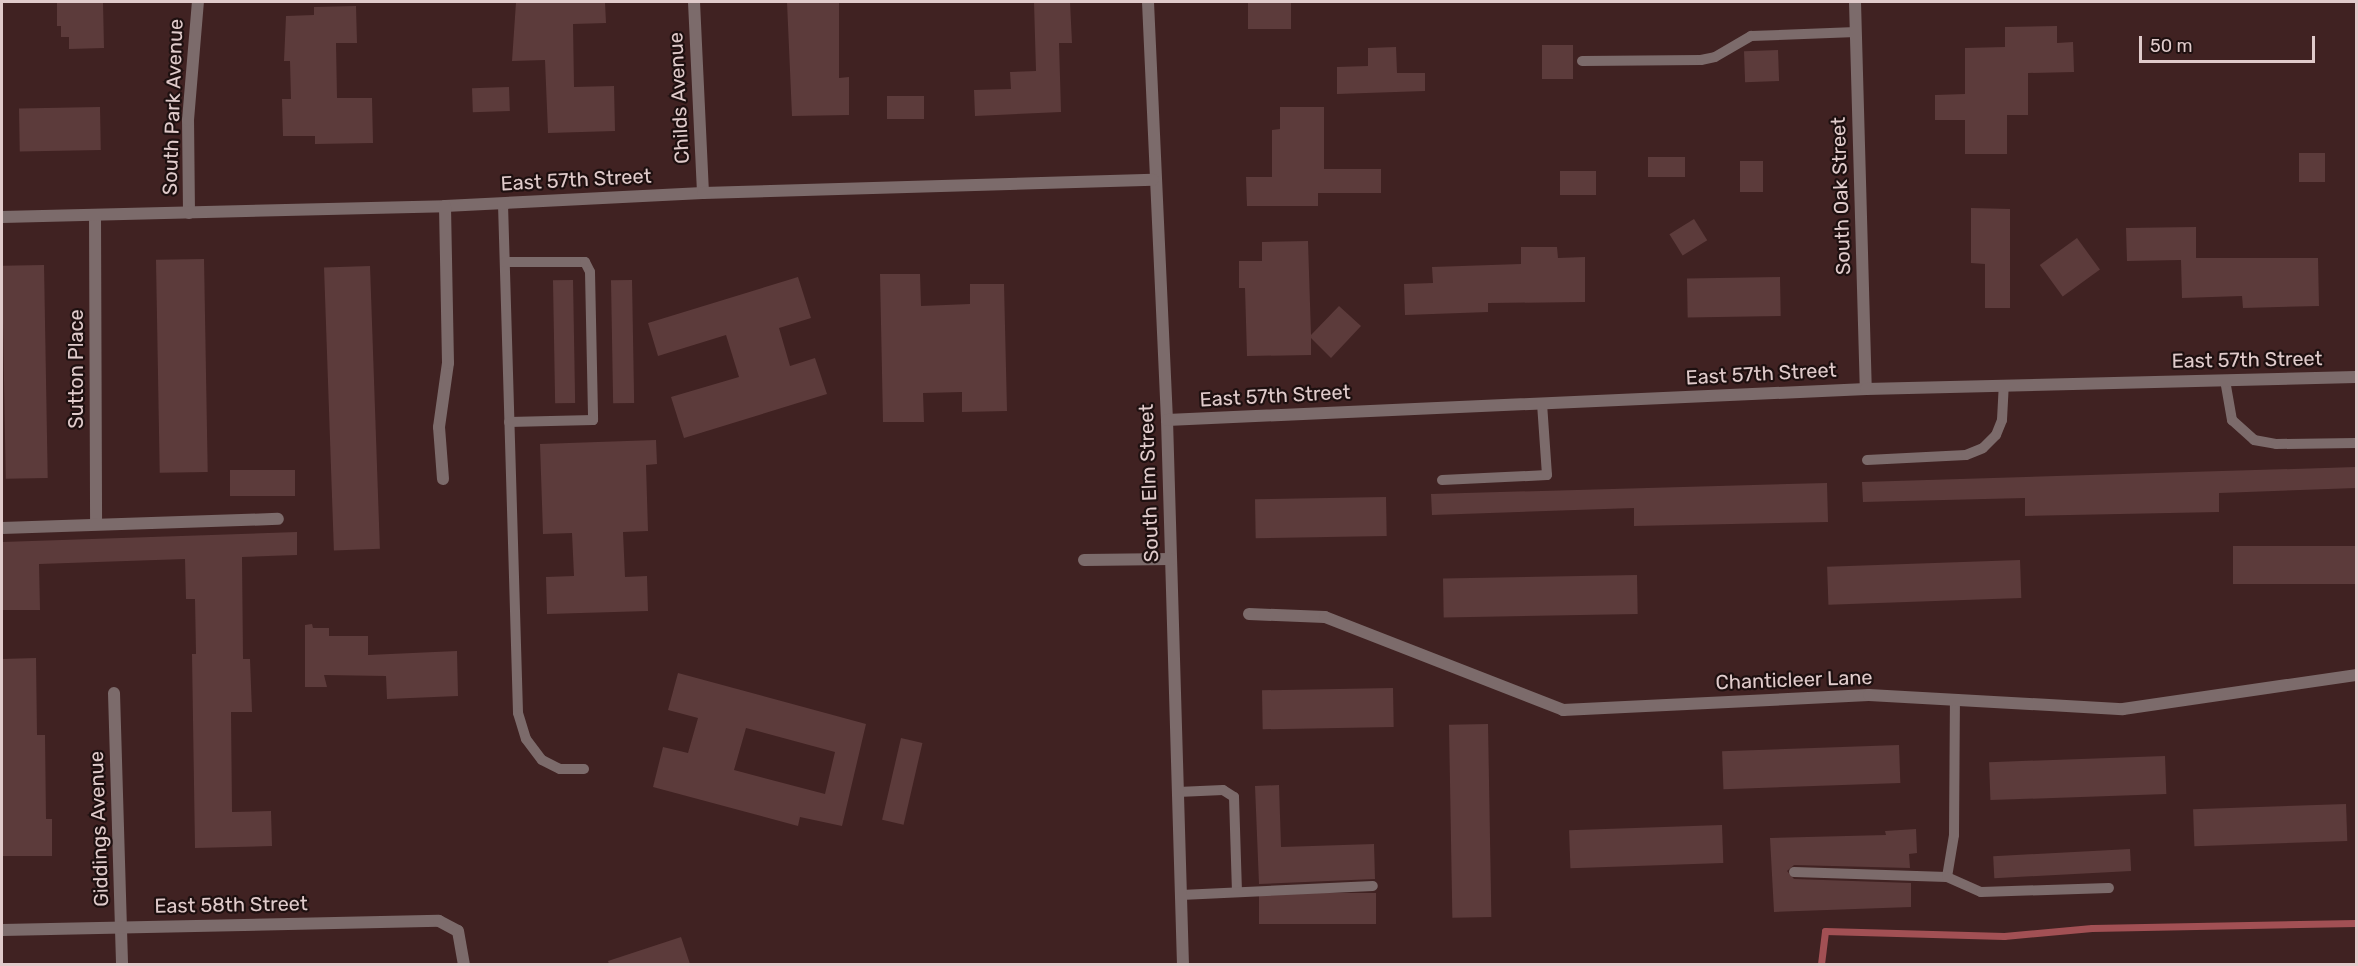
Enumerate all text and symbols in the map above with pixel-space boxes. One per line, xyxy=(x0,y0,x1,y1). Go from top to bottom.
street label: South Park Avenue xyxy=(158,18,188,196)
scale bar xyxy=(2142,24,2318,62)
street label: Childs Avenue xyxy=(664,31,694,165)
text: 50 m xyxy=(2150,35,2193,57)
street label: South Oak Street xyxy=(1826,116,1856,276)
street label: East 57th Street xyxy=(500,164,652,196)
street label: Sutton Place xyxy=(64,309,88,429)
street label: East 57th Street xyxy=(2171,347,2323,373)
street label: East 57th Street xyxy=(1685,358,1837,390)
street label: East 57th Street xyxy=(1199,380,1351,412)
street label: South Elm Street xyxy=(1134,403,1164,563)
street label: Chanticleer Lane xyxy=(1715,665,1873,695)
street label: Giddings Avenue xyxy=(84,750,114,908)
street label: East 58th Street xyxy=(154,892,308,918)

